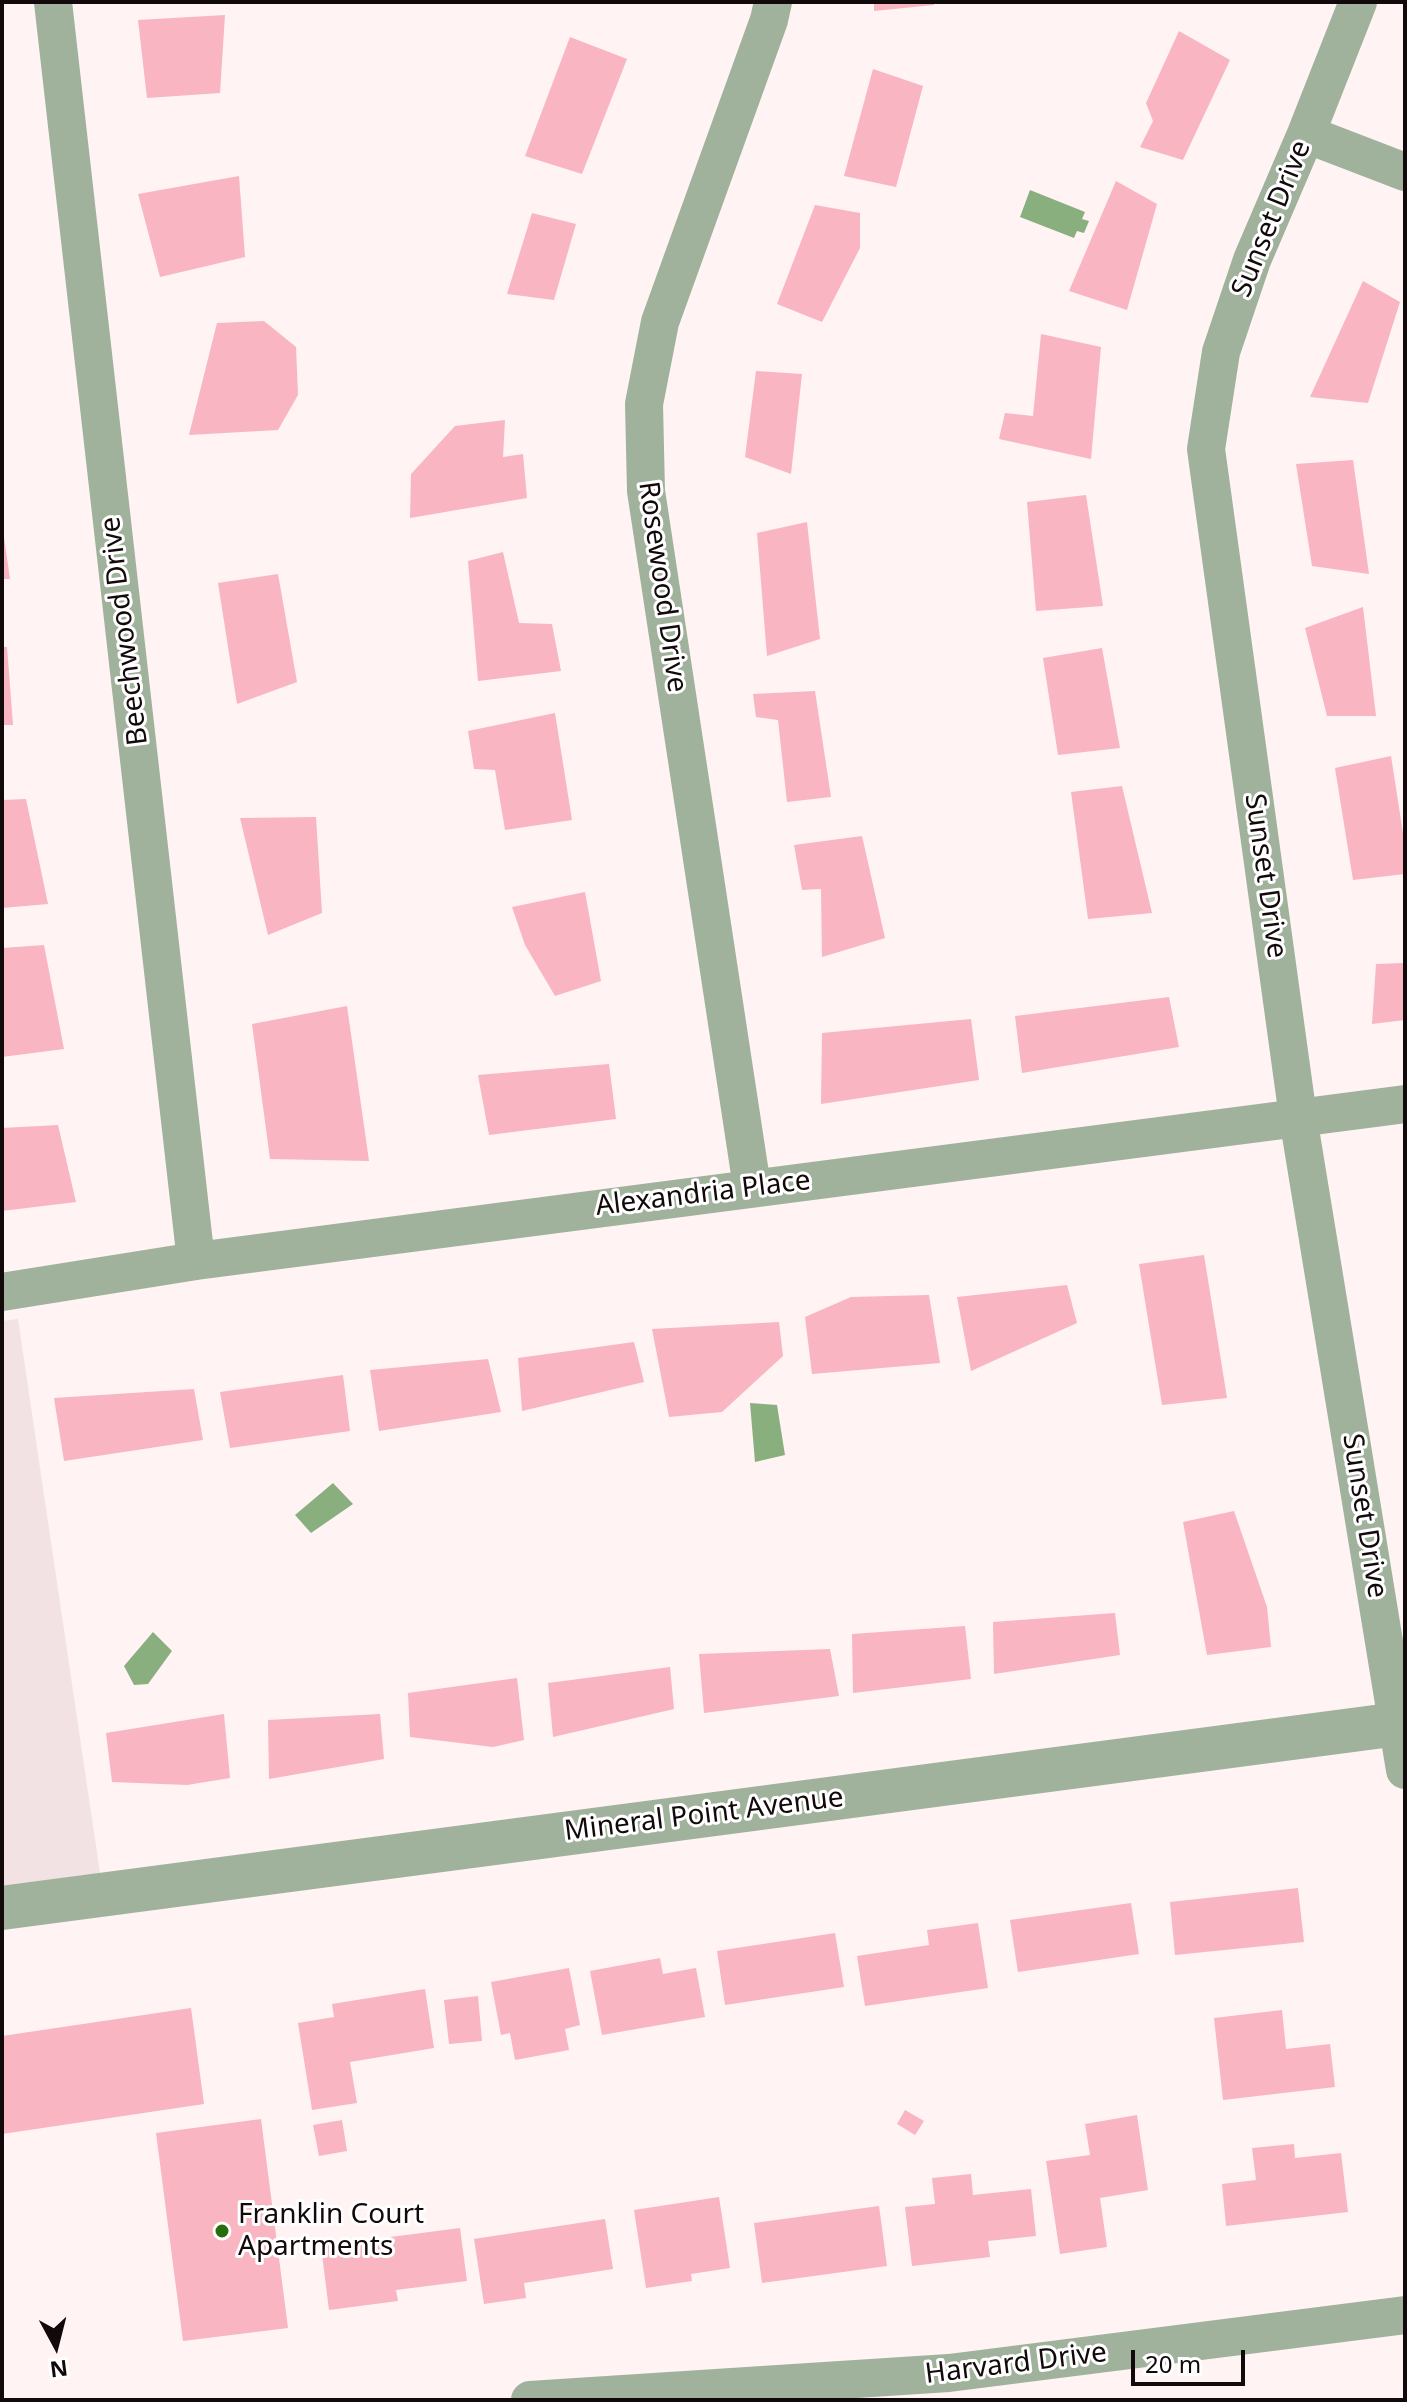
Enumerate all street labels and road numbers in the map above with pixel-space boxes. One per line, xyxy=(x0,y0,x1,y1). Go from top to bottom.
street label: Sunset Drive xyxy=(1225,136,1319,302)
street label: Rosewood Drive xyxy=(631,479,693,695)
street label: Beechwood Drive xyxy=(94,515,156,747)
street label: Sunset Drive xyxy=(1237,792,1293,960)
street label: Alexandria Place xyxy=(594,1164,812,1224)
street label: Sunset Drive xyxy=(1334,1431,1394,1601)
street label: Mineral Point Avenue xyxy=(562,1781,846,1849)
street label: Harvard Drive xyxy=(923,2336,1109,2392)

